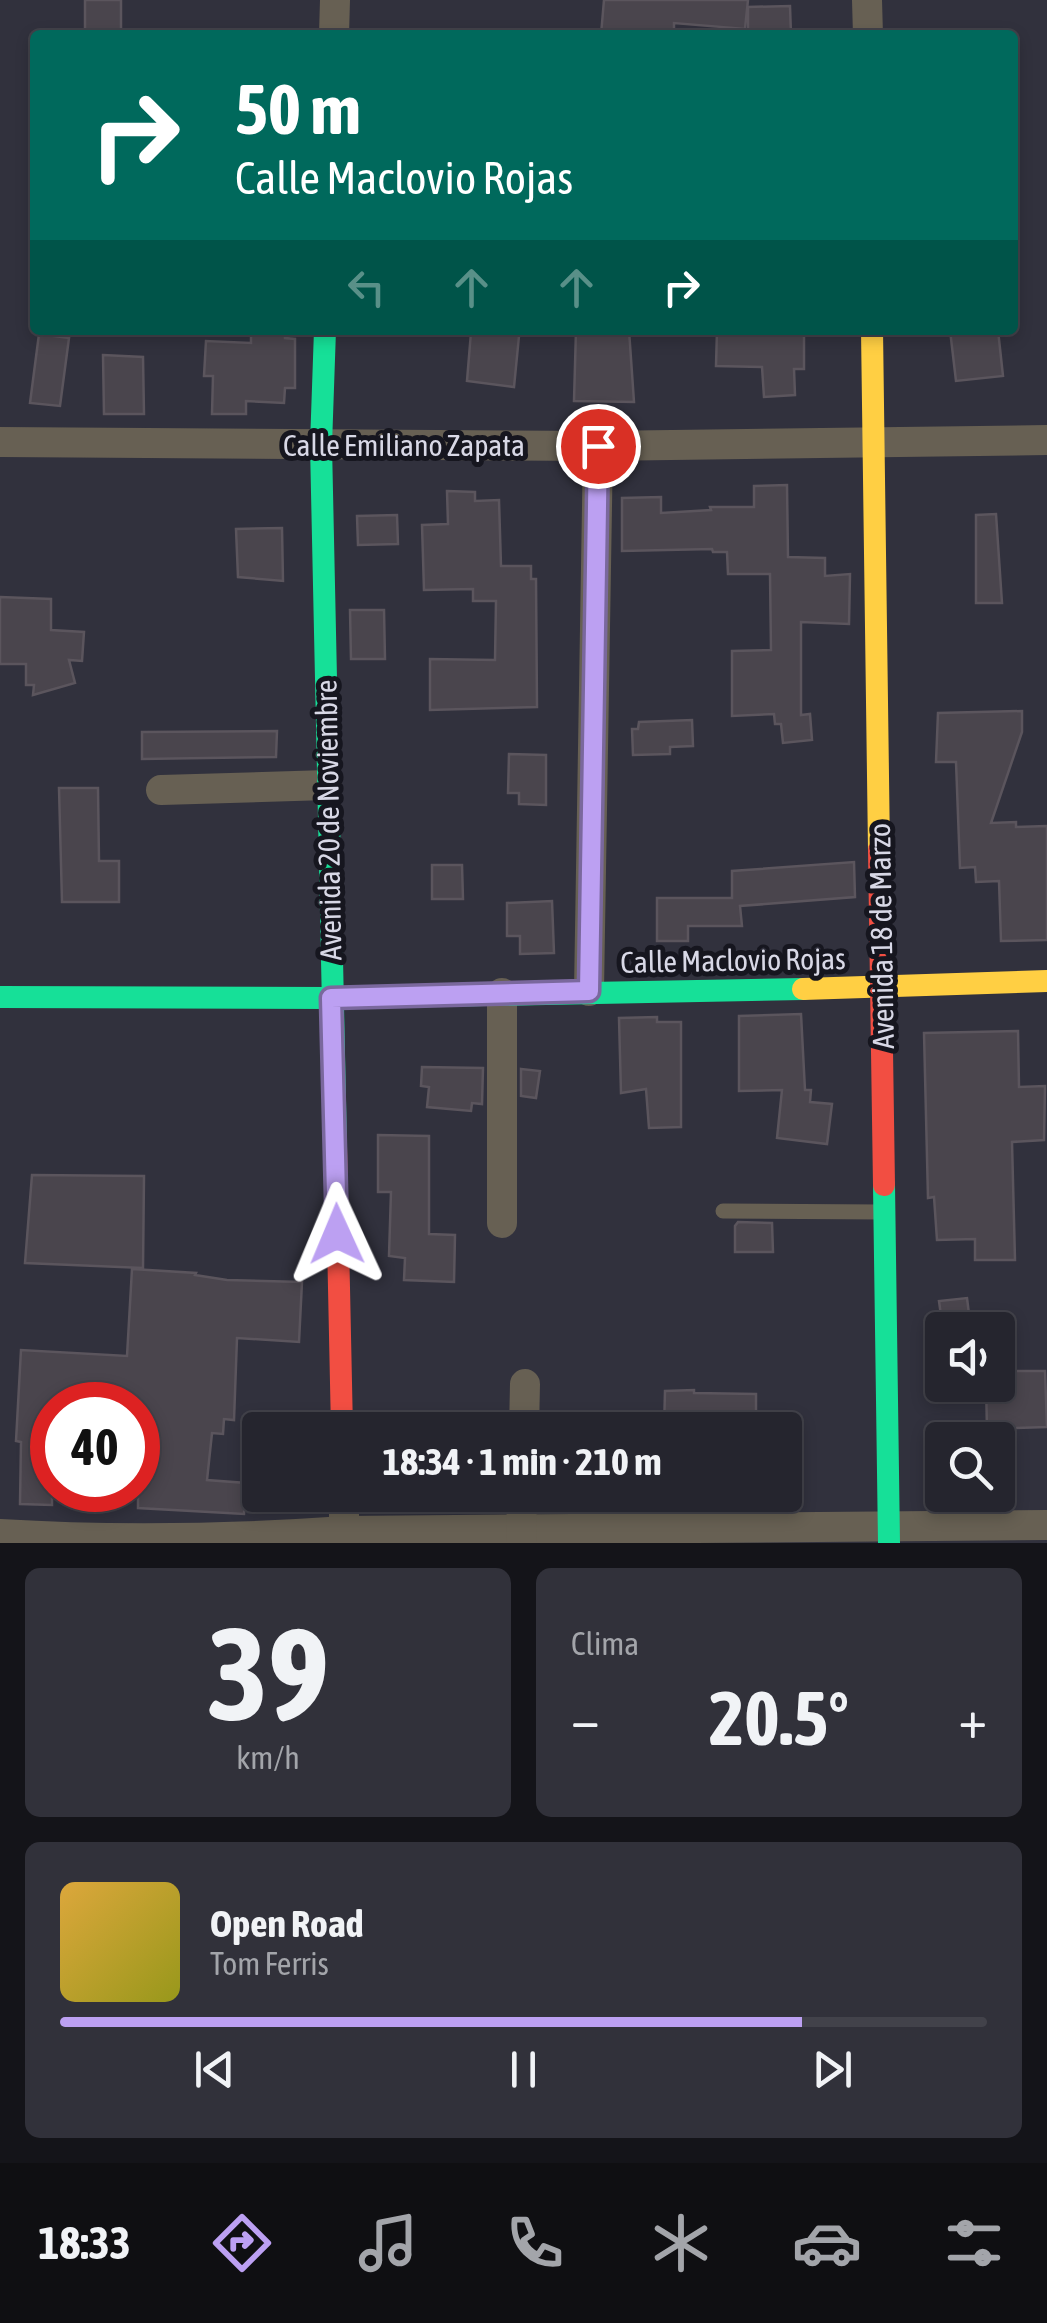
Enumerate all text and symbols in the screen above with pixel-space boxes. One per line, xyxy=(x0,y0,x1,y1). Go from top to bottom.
text: 50 m xyxy=(235,69,361,149)
icon: right xyxy=(70,70,200,200)
text: Calle Maclovio Rojas xyxy=(235,152,573,204)
icon: left xyxy=(339,260,394,315)
icon: ahead xyxy=(444,260,499,315)
icon: ahead xyxy=(549,260,604,315)
icon: right xyxy=(654,260,709,315)
pin xyxy=(556,404,641,489)
icon: arrive xyxy=(571,419,626,474)
street label: Calle Emiliano Zapata xyxy=(283,428,525,462)
street label: Avenida 20 de Noviembre xyxy=(309,679,347,961)
street label: Avenida 18 de Marzo xyxy=(862,823,900,1049)
street label: Calle Maclovio Rojas xyxy=(620,941,846,979)
position arrow xyxy=(285,1182,389,1286)
map controls xyxy=(925,1312,1015,1512)
button: sound xyxy=(925,1312,1015,1402)
speed limit sign: 40 xyxy=(30,1382,160,1512)
button: search xyxy=(925,1422,1015,1512)
text: 18:34 · 1 min · 210 m xyxy=(382,1440,662,1483)
text: 39 xyxy=(207,1599,329,1748)
text: Clima xyxy=(571,1625,639,1662)
text: 20.5° xyxy=(709,1675,849,1761)
text: − xyxy=(571,1687,600,1750)
text: + xyxy=(958,1687,987,1750)
text: km/h xyxy=(236,1739,300,1776)
text: Open Road xyxy=(210,1902,364,1945)
text: Tom Ferris xyxy=(210,1945,329,1982)
icon: previous xyxy=(187,2042,242,2097)
icon: pause xyxy=(496,2042,551,2097)
icon: next xyxy=(805,2042,860,2097)
icon: directions xyxy=(207,2208,277,2278)
icon: music xyxy=(353,2208,423,2278)
icon: phone xyxy=(500,2208,570,2278)
icon: climate xyxy=(646,2208,716,2278)
icon: car xyxy=(792,2208,862,2278)
icon: filters xyxy=(939,2208,1009,2278)
text: 18:33 xyxy=(38,2217,131,2269)

